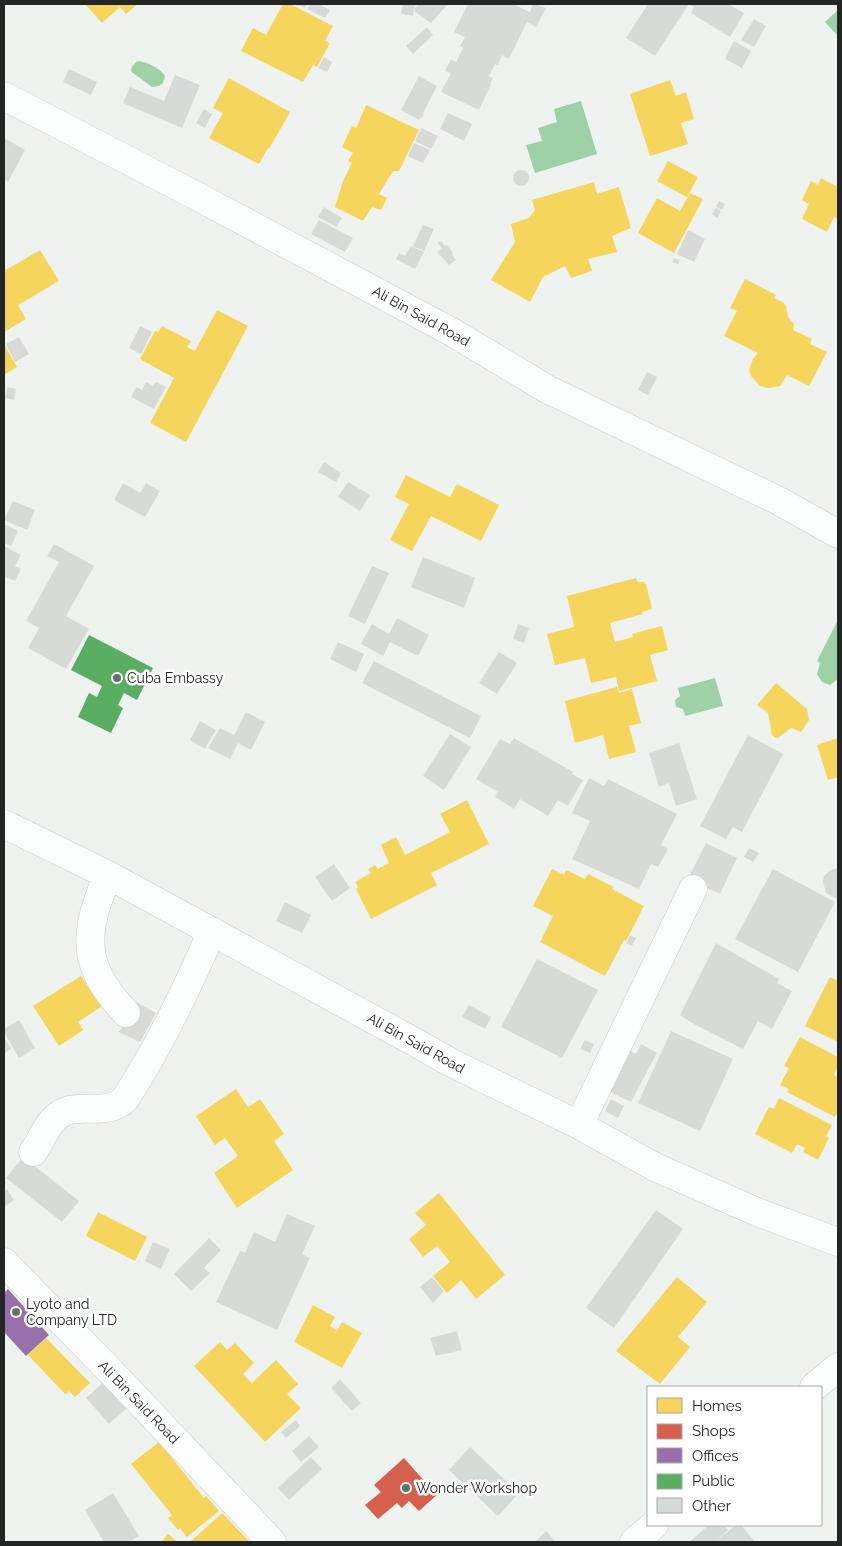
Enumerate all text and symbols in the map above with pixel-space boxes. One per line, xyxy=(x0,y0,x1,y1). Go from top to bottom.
street label: Ali Bin Said Road xyxy=(369,283,473,349)
place label: Cuba Embassy xyxy=(127,670,224,686)
marker: Cuba Embassy xyxy=(111,672,123,684)
street label: Ali Bin Said Road xyxy=(364,1010,468,1076)
place label: Lyoto and Company LTD xyxy=(26,1296,117,1328)
marker: Lyoto and Company LTD xyxy=(10,1306,22,1318)
street label: Ali Bin Said Road xyxy=(95,1357,183,1447)
legend xyxy=(647,1386,822,1526)
text: Homes xyxy=(692,1397,742,1415)
text: Shops xyxy=(692,1422,735,1440)
text: Offices xyxy=(692,1447,739,1465)
text: Public xyxy=(692,1472,735,1490)
place label: Wonder Workshop xyxy=(416,1480,537,1496)
marker: Wonder Workshop xyxy=(400,1482,412,1494)
text: Other xyxy=(692,1497,732,1515)

